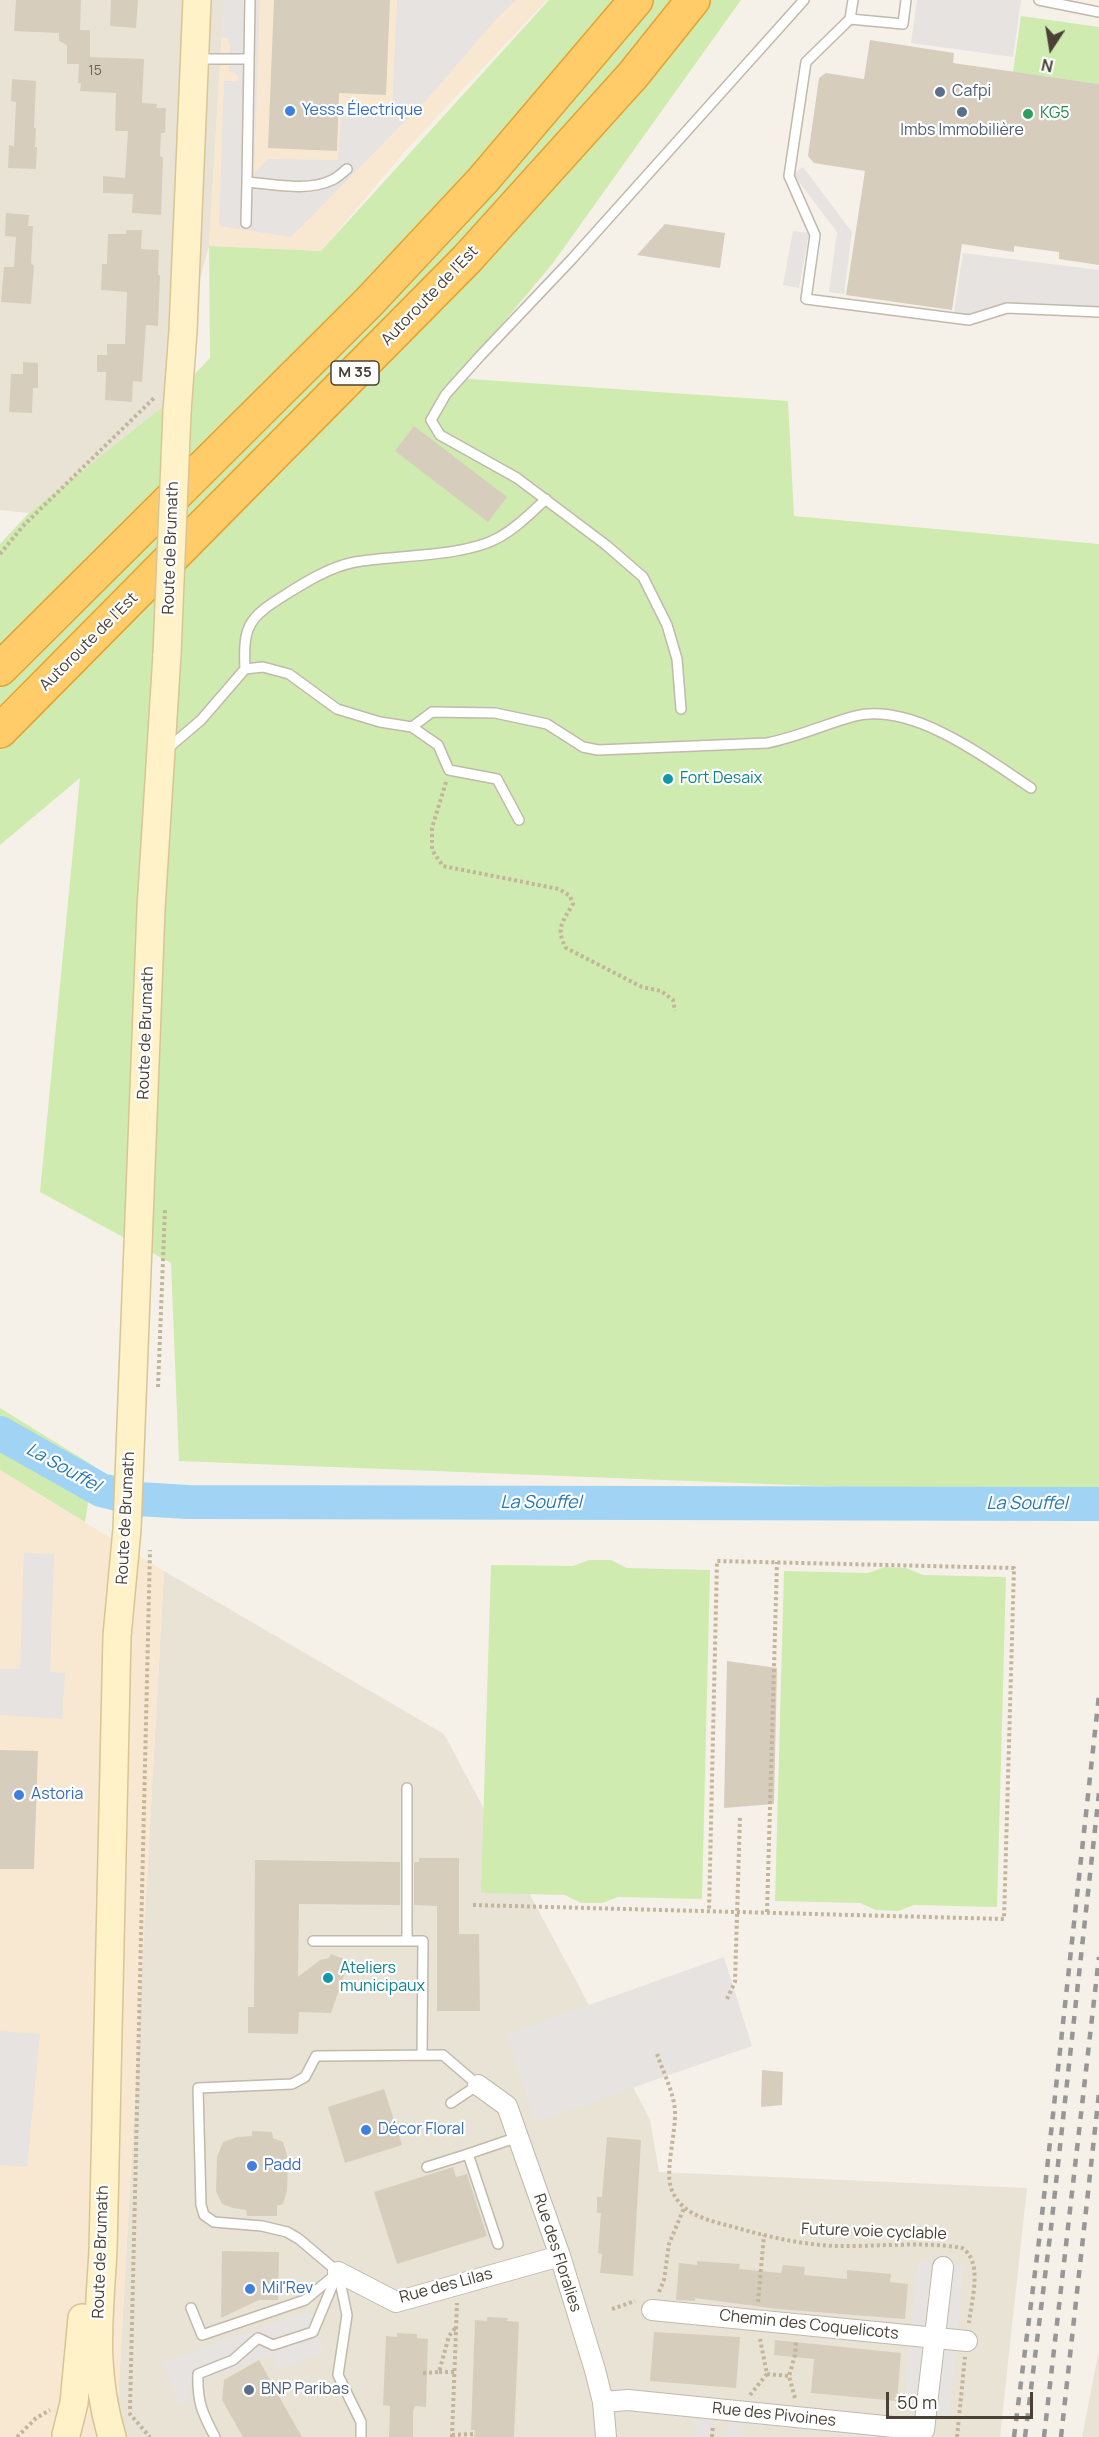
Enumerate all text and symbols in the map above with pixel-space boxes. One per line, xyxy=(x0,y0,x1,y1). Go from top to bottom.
north arrow xyxy=(1021,18,1081,78)
text: N xyxy=(1039,54,1055,78)
house number: 15 xyxy=(88,63,102,79)
place label: Cafpi xyxy=(952,82,991,102)
marker: Cafpi xyxy=(933,85,947,99)
place label: Yesss Électrique xyxy=(302,101,423,121)
marker: Yesss Électrique xyxy=(283,104,297,118)
place label: KG5 xyxy=(1040,104,1069,124)
marker: Imbs Immobilière xyxy=(955,105,969,119)
marker: KG5 xyxy=(1021,107,1035,121)
place label: Imbs Immobilière xyxy=(900,121,1024,141)
street label: Autoroute de l’Est xyxy=(378,242,482,350)
road number: M 35 xyxy=(331,361,379,385)
street label: Route de Brumath xyxy=(159,481,183,615)
street label: Autoroute de l’Est xyxy=(36,589,142,695)
place label: Fort Desaix xyxy=(680,769,762,789)
marker: Fort Desaix xyxy=(661,772,675,786)
street label: Route de Brumath xyxy=(134,966,158,1100)
water label: La Souffel xyxy=(22,1439,104,1497)
street label: Route de Brumath xyxy=(113,1451,139,1585)
water label: La Souffel xyxy=(500,1492,582,1514)
water label: La Souffel xyxy=(986,1493,1068,1515)
place label: Astoria xyxy=(31,1785,83,1805)
marker: Astoria xyxy=(12,1788,26,1802)
place label: Ateliers municipaux xyxy=(340,1959,425,1997)
marker: Ateliers municipaux xyxy=(321,1971,335,1985)
place label: Décor Floral xyxy=(378,2120,464,2140)
marker: Décor Floral xyxy=(359,2123,373,2137)
place label: Padd xyxy=(264,2156,301,2176)
marker: Padd xyxy=(245,2159,259,2173)
street label: Route de Brumath xyxy=(89,2185,113,2319)
street label: Rue des Floralies xyxy=(529,2191,585,2315)
street label: Future voie cyclable xyxy=(801,2220,947,2244)
street label: Rue des Lilas xyxy=(397,2264,495,2308)
place label: Mil'Rev xyxy=(262,2279,313,2299)
marker: Mil'Rev xyxy=(243,2282,257,2296)
street label: Chemin des Coquelicots xyxy=(718,2306,900,2344)
place label: BNP Paribas xyxy=(261,2380,349,2400)
scale bar xyxy=(889,2380,1036,2418)
marker: BNP Paribas xyxy=(242,2383,256,2397)
text: 50 m xyxy=(897,2390,937,2414)
street label: Rue des Pivoines xyxy=(711,2399,837,2431)

